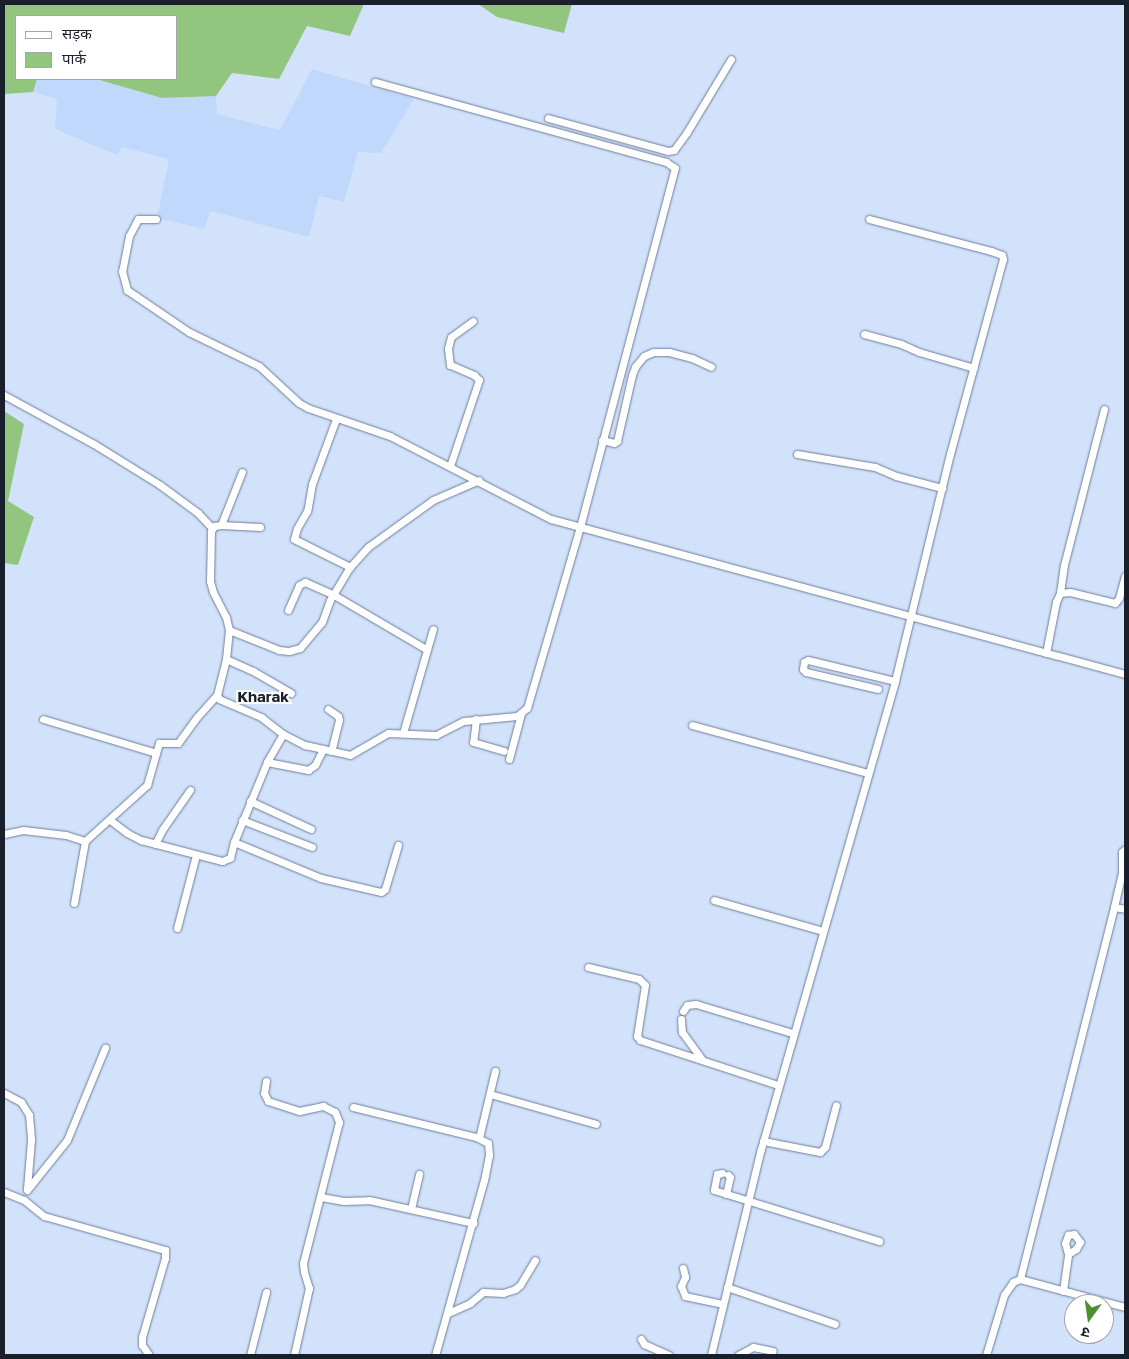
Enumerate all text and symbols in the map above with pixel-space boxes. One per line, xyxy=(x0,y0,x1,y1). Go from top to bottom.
legend xyxy=(15,15,178,80)
text: सड़क xyxy=(62,24,92,42)
text: पार्क xyxy=(62,49,86,67)
district label: Kharak xyxy=(237,688,289,706)
north arrow xyxy=(1064,1294,1114,1344)
text: उ xyxy=(1079,1324,1092,1342)

